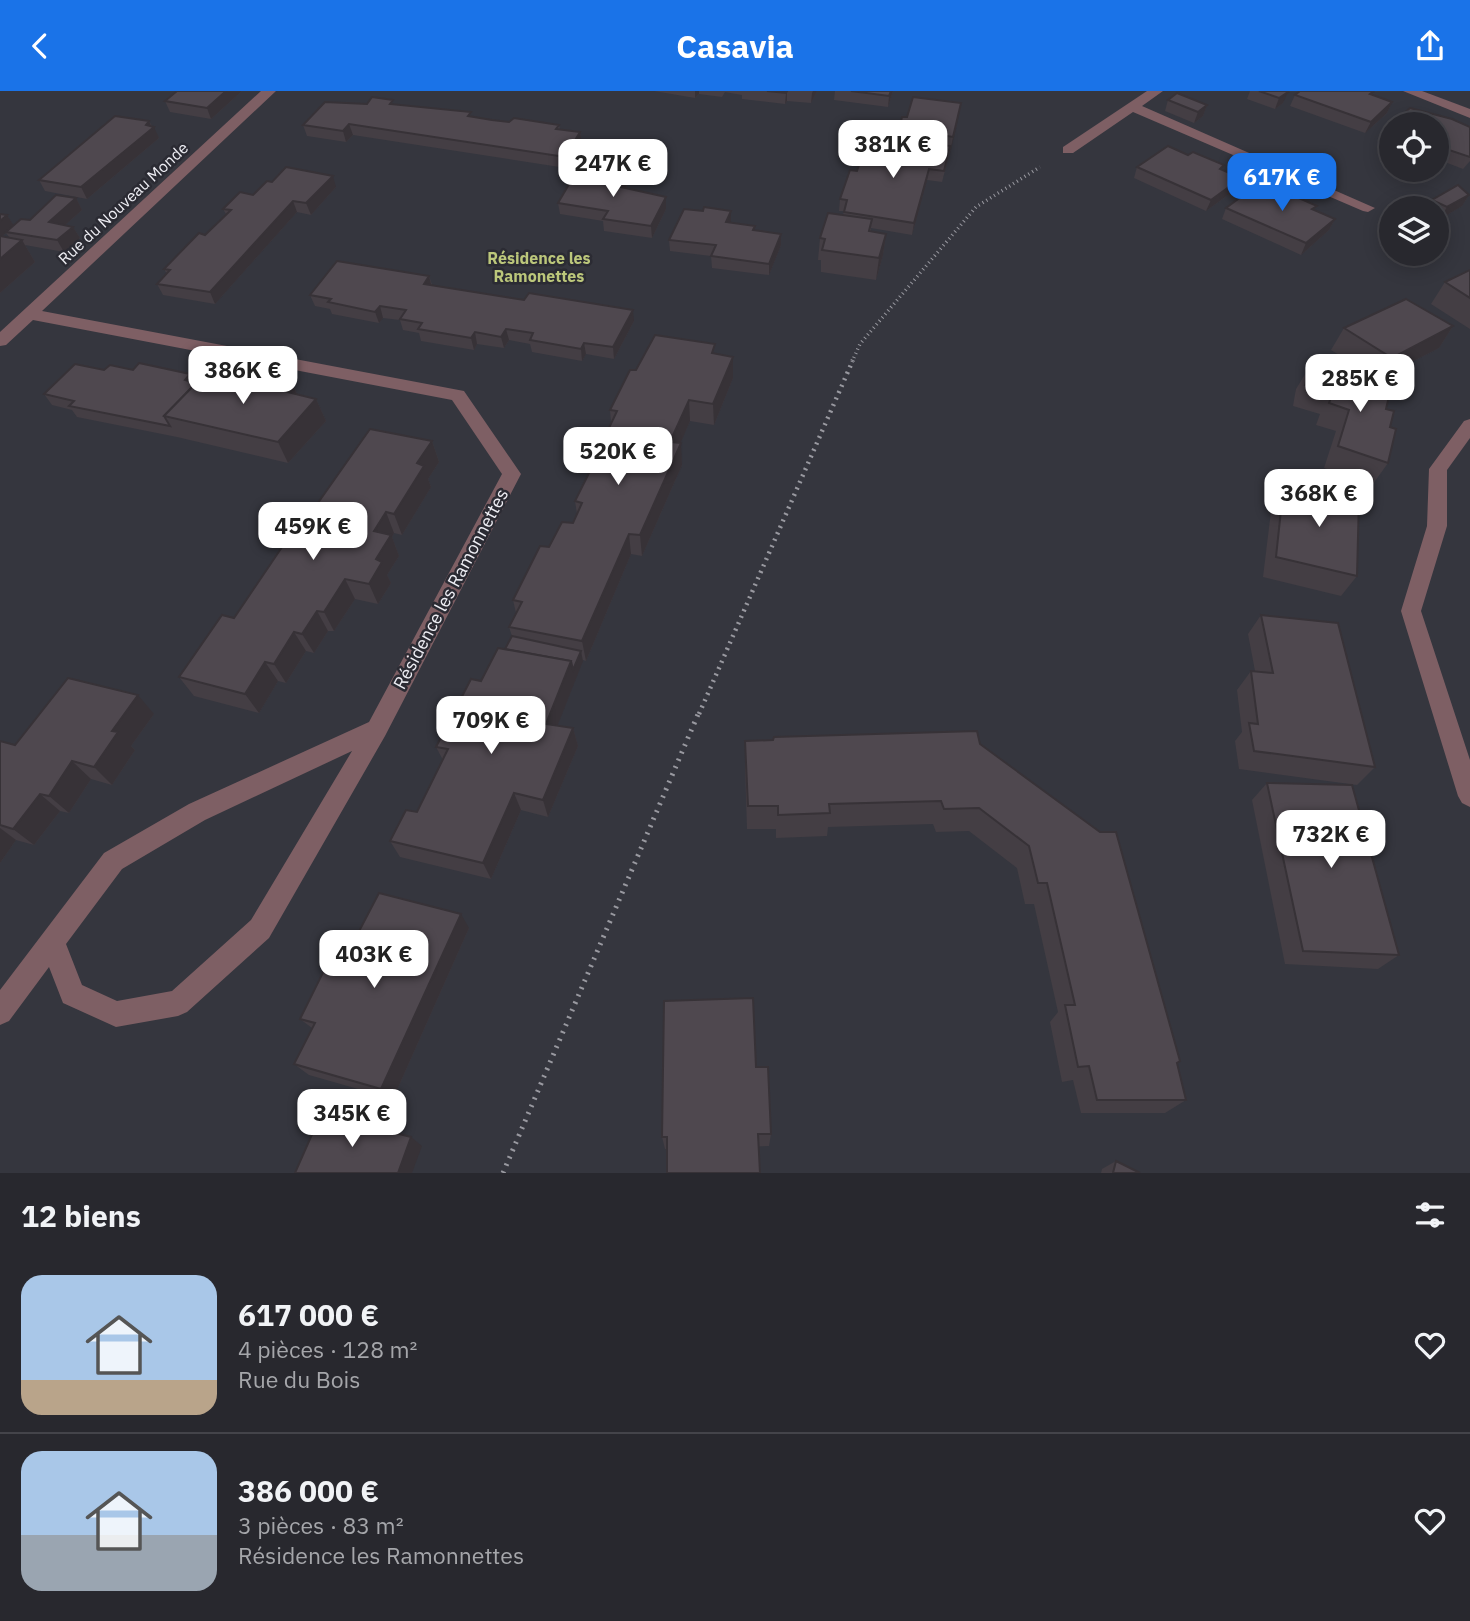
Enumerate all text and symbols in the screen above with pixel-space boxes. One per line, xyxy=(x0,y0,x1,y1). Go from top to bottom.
text: Casavia xyxy=(676,25,794,67)
icon: back xyxy=(21,27,59,65)
icon: share xyxy=(1411,27,1449,65)
map controls xyxy=(1379,112,1449,266)
button: locate xyxy=(1379,112,1449,182)
pin: 381K € xyxy=(836,120,950,180)
text: 381K € xyxy=(854,128,932,158)
street label: Rue du Nouveau Monde xyxy=(54,137,192,268)
pin: 247K € xyxy=(556,139,670,199)
text: 247K € xyxy=(574,147,652,177)
pin: 617K € xyxy=(1225,153,1339,213)
text: 617K € xyxy=(1243,161,1321,191)
button: layers xyxy=(1379,196,1449,266)
district label: Résidence les Ramonettes xyxy=(487,248,591,286)
pin: 386K € xyxy=(186,347,300,406)
text: 386K € xyxy=(204,354,282,384)
pin: 285K € xyxy=(1303,355,1417,414)
text: 285K € xyxy=(1321,362,1399,392)
pin: 520K € xyxy=(561,427,675,487)
text: 520K € xyxy=(579,435,657,465)
pin: 368K € xyxy=(1262,469,1376,529)
text: 368K € xyxy=(1280,477,1358,507)
street label: Résidence les Ramonnettes xyxy=(388,485,513,693)
pin: 459K € xyxy=(256,503,370,562)
text: 459K € xyxy=(274,510,352,540)
pin: 709K € xyxy=(434,697,548,756)
text: 709K € xyxy=(452,704,530,734)
pin: 732K € xyxy=(1274,811,1388,870)
text: 732K € xyxy=(1292,818,1370,848)
pin: 403K € xyxy=(317,930,431,990)
text: 403K € xyxy=(335,938,413,968)
pin: 345K € xyxy=(295,1089,409,1149)
text: 345K € xyxy=(313,1097,391,1127)
text: 12 biens xyxy=(21,1196,141,1235)
icon: filters xyxy=(1411,1196,1449,1234)
text: 617 000 € xyxy=(238,1295,379,1334)
icon: home xyxy=(77,1303,161,1387)
icon: heart xyxy=(1411,1326,1449,1364)
text: 4 pièces · 128 m² xyxy=(238,1334,417,1364)
text: Rue du Bois xyxy=(238,1364,361,1394)
text: 386 000 € xyxy=(238,1471,379,1510)
icon: home xyxy=(77,1479,161,1563)
icon: heart xyxy=(1411,1502,1449,1540)
text: 3 pièces · 83 m² xyxy=(238,1510,404,1540)
text: Résidence les Ramonnettes xyxy=(238,1540,524,1570)

